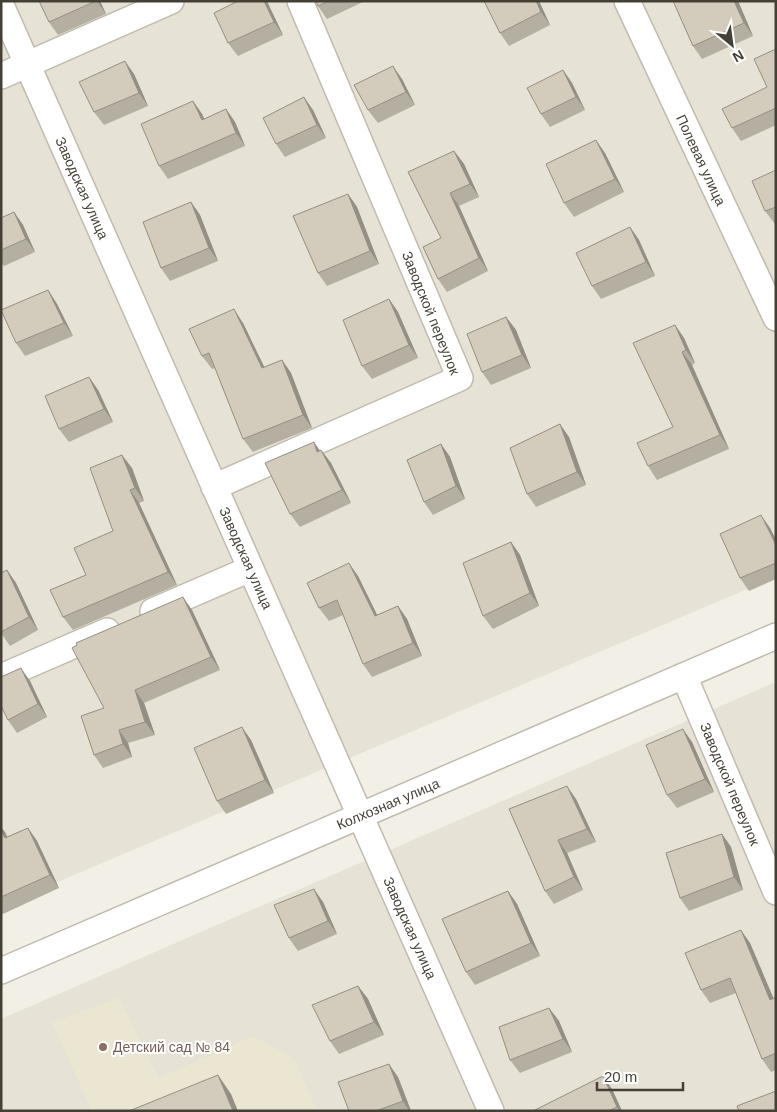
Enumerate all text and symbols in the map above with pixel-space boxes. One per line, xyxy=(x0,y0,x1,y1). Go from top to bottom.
north arrow xyxy=(707,20,757,70)
text: N xyxy=(730,47,747,66)
street label: Полевая улица xyxy=(673,112,729,208)
street label: Заводская улица xyxy=(52,134,112,242)
street label: Заводской переулок xyxy=(399,249,463,378)
street label: Заводская улица xyxy=(216,504,276,612)
street label: Заводской переулок xyxy=(697,720,763,849)
street label: Колхозная улица xyxy=(334,775,442,833)
street label: Заводская улица xyxy=(380,874,440,982)
place label: Детский сад № 84 xyxy=(113,1039,230,1055)
marker: Детский сад № 84 xyxy=(97,1041,109,1053)
scale bar xyxy=(597,1060,683,1092)
text: 20 m xyxy=(604,1068,637,1085)

